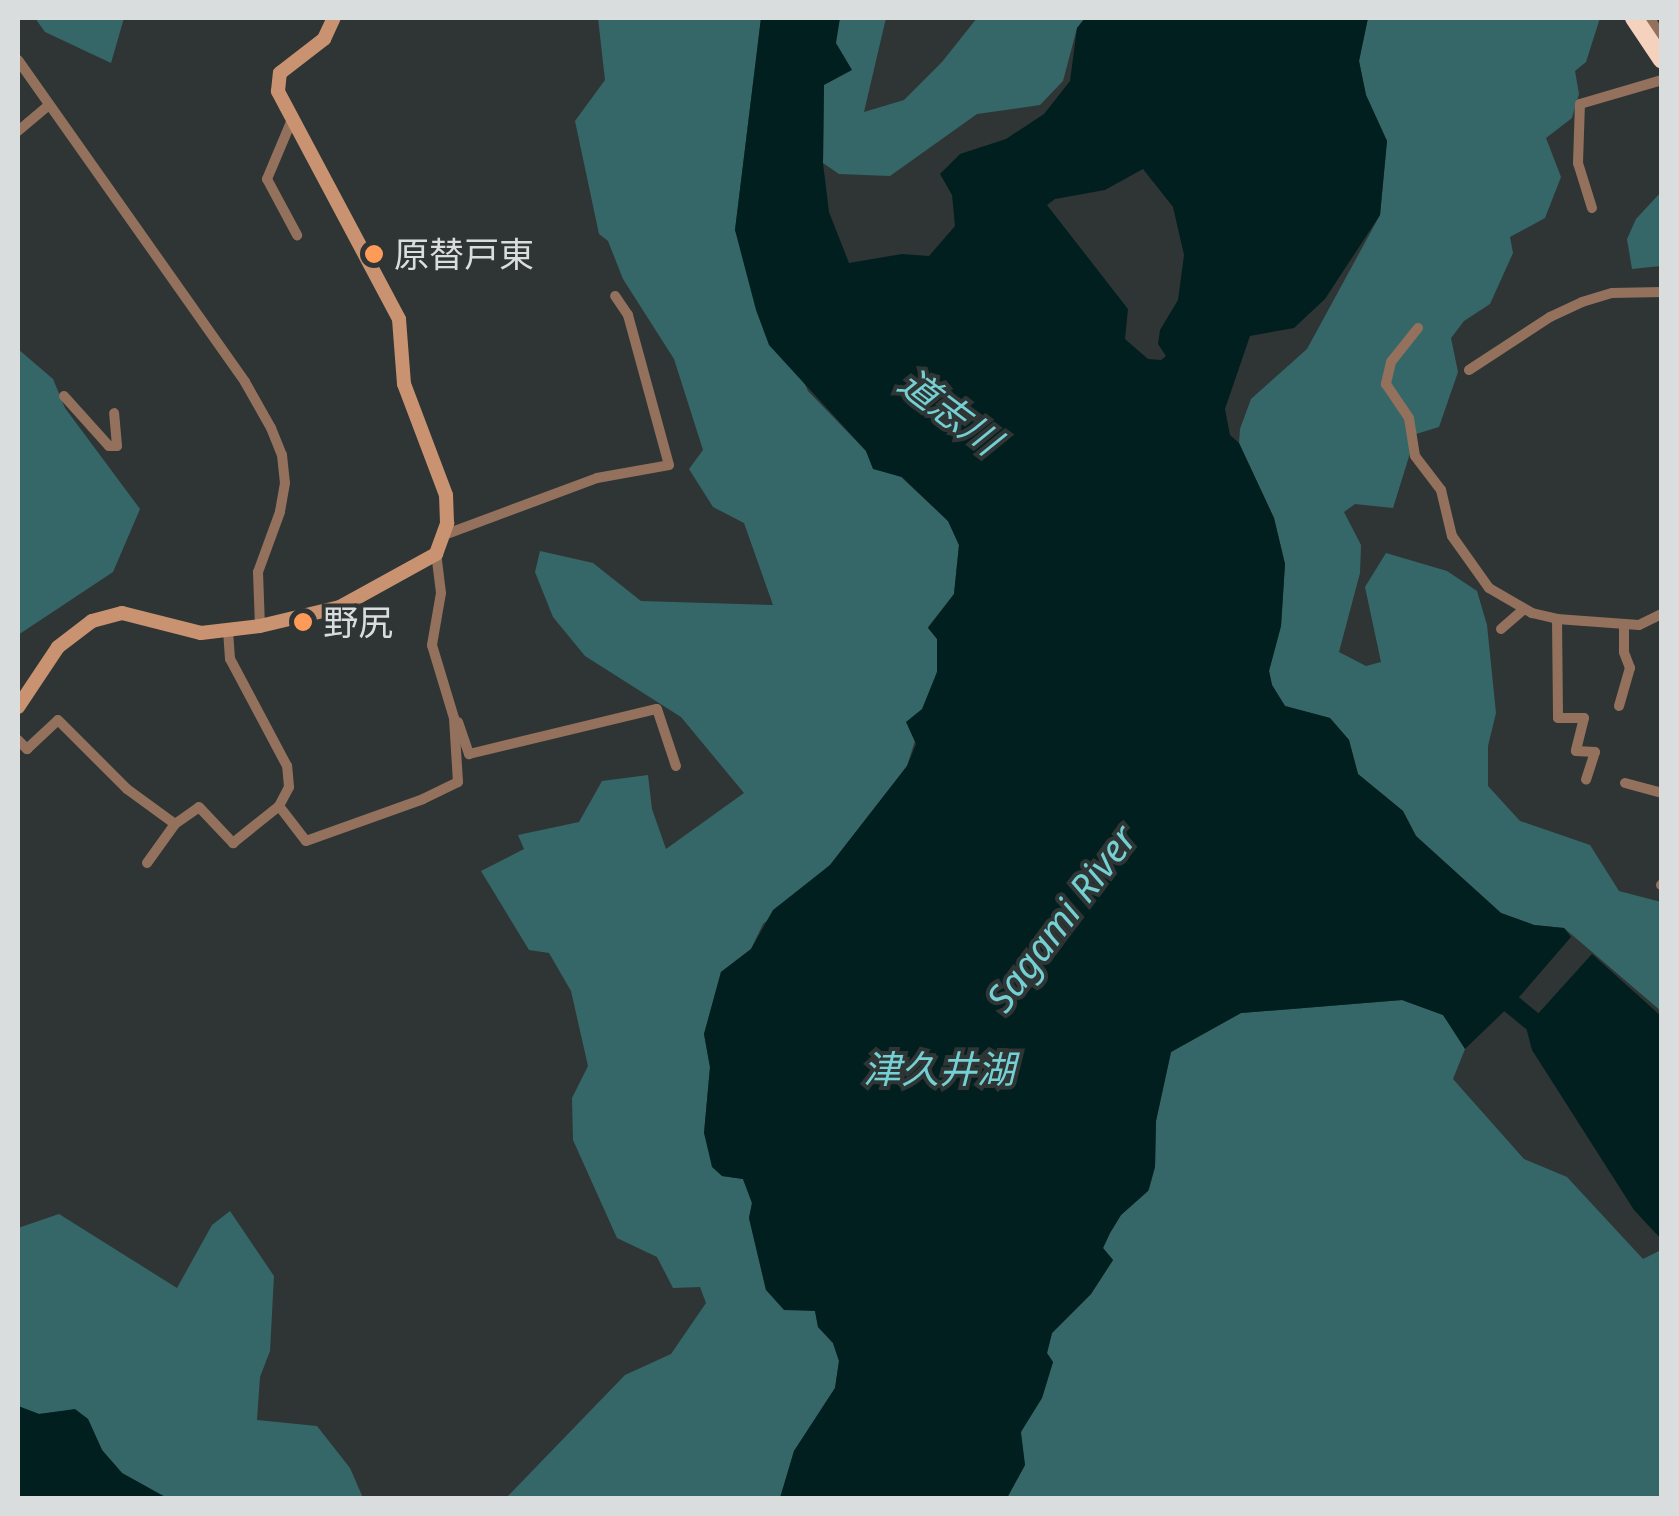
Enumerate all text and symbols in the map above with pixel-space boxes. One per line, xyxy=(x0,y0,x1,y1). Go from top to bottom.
place label: 原替戸東 xyxy=(394,233,534,275)
marker: 原替戸東 xyxy=(363,243,385,265)
water label: 道志川 xyxy=(891,358,1009,464)
place label: 野尻 xyxy=(323,601,393,643)
marker: 野尻 xyxy=(292,611,314,633)
water label: Sagami River xyxy=(976,816,1146,1020)
water label: 津久井湖 xyxy=(863,1046,1015,1092)

